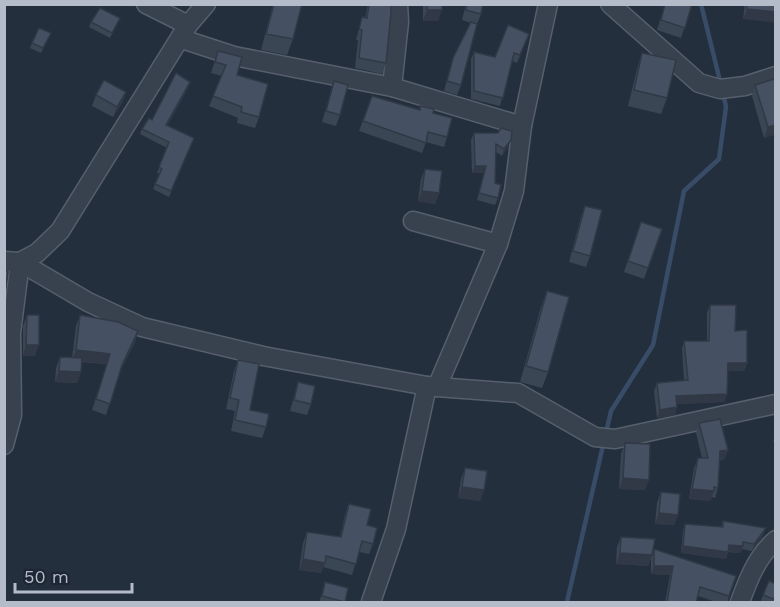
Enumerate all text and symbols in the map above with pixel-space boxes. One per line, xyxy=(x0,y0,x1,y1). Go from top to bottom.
scale bar xyxy=(15,556,132,594)
text: 50 m xyxy=(24,566,69,587)

